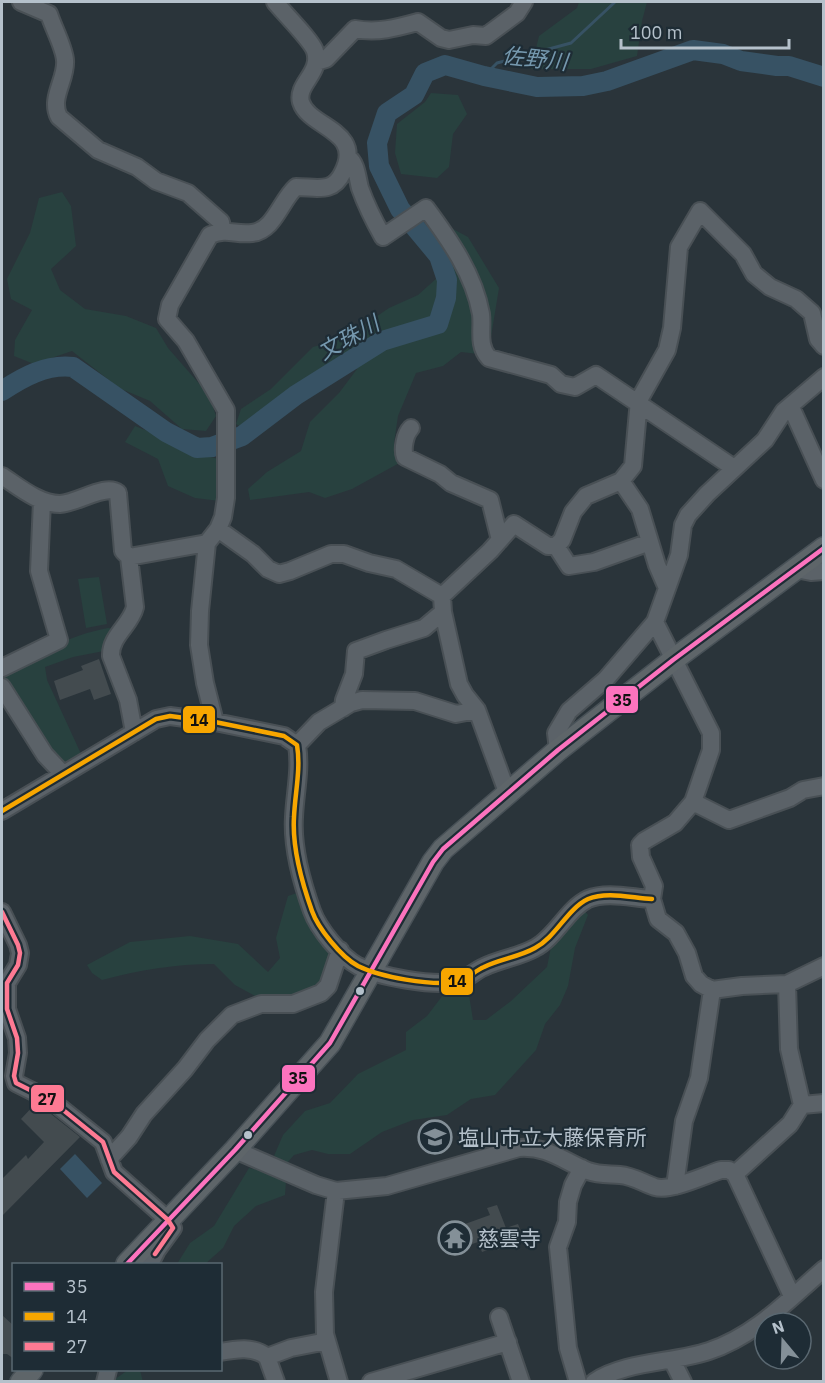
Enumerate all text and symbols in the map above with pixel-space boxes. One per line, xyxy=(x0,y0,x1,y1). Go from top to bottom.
scale bar xyxy=(621,12,789,50)
text: 100 m xyxy=(630,21,682,44)
water label: 佐野川 xyxy=(501,40,571,76)
water label: 文珠川 xyxy=(312,307,386,366)
line badge: 35 xyxy=(605,685,639,714)
text: 35 xyxy=(612,690,632,710)
line badge: 14 xyxy=(182,705,216,734)
text: 14 xyxy=(189,710,209,730)
line badge: 14 xyxy=(440,967,474,996)
text: 14 xyxy=(447,971,467,991)
unlabelled marker xyxy=(354,985,366,997)
line badge: 35 xyxy=(281,1064,316,1093)
text: 35 xyxy=(288,1068,308,1088)
line badge: 27 xyxy=(30,1084,65,1113)
text: 27 xyxy=(37,1089,57,1109)
school or university icon: 塩山市立大藤保育所 xyxy=(417,1119,453,1155)
place label: 塩山市立大藤保育所 xyxy=(458,1123,647,1151)
unlabelled marker xyxy=(242,1129,254,1141)
temple icon: 慈雲寺 xyxy=(437,1220,473,1256)
place label: 慈雲寺 xyxy=(478,1224,541,1252)
legend xyxy=(12,1263,222,1371)
text: 35 xyxy=(66,1275,88,1298)
text: 14 xyxy=(66,1305,88,1328)
north arrow xyxy=(753,1311,813,1371)
text: N xyxy=(769,1315,787,1338)
text: 27 xyxy=(66,1335,88,1358)

